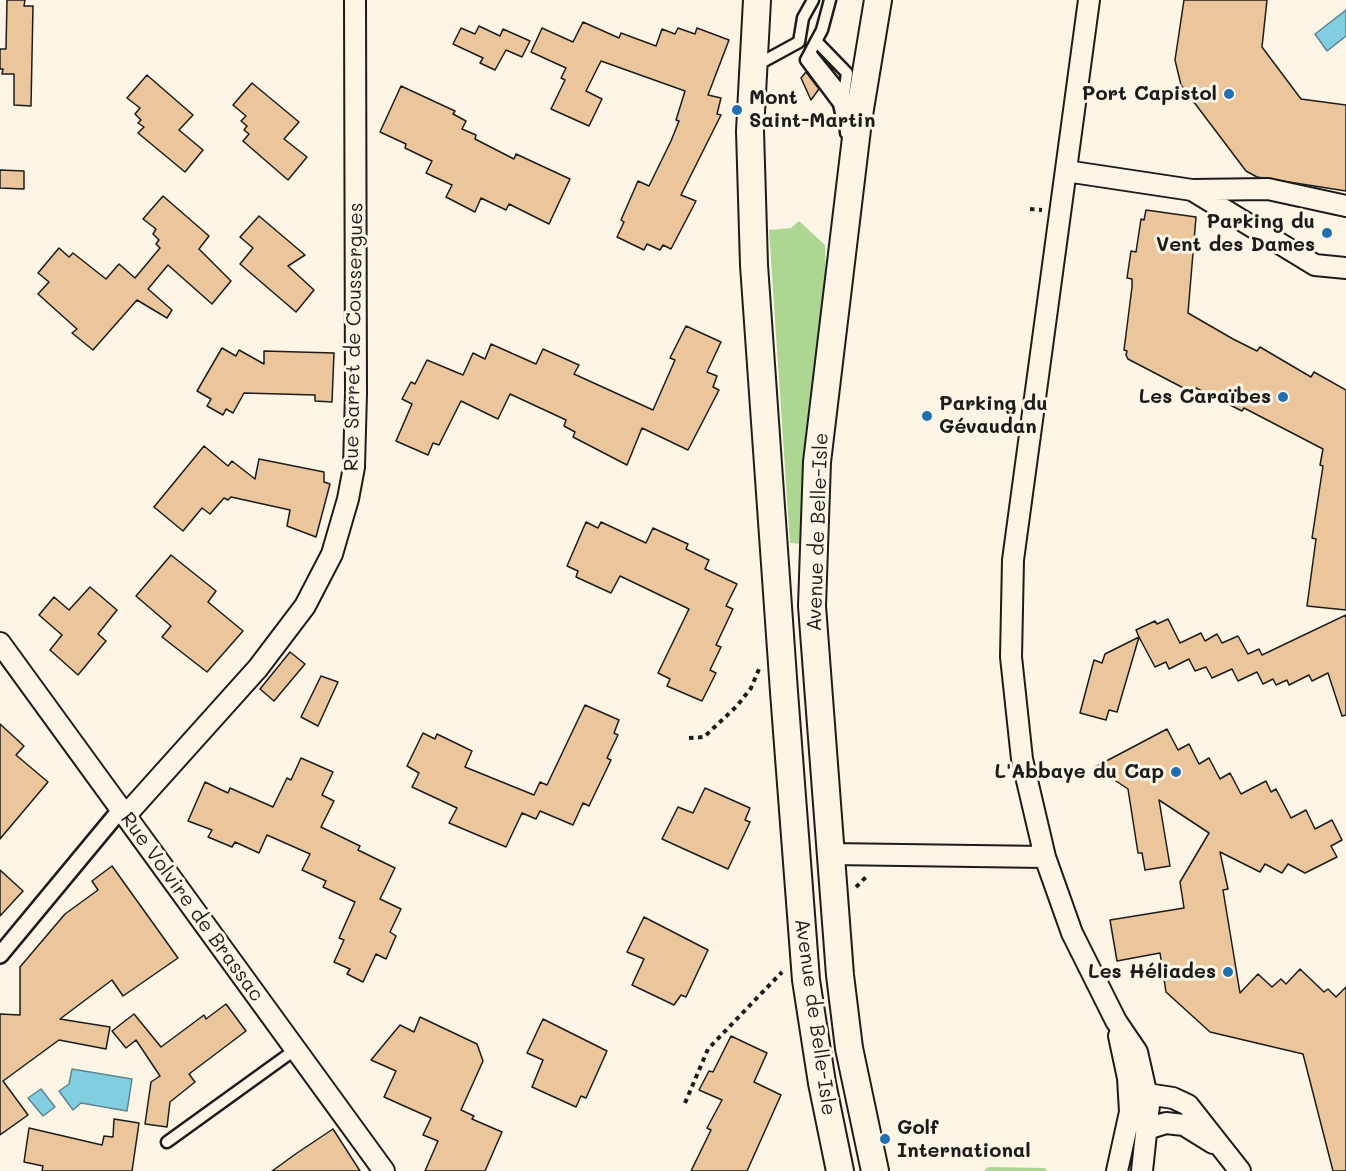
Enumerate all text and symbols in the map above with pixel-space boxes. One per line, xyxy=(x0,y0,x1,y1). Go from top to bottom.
place label: Port Capistol xyxy=(1082,82,1217,106)
place label: Mont Saint-Martin xyxy=(749,86,875,133)
marker: Port Capistol xyxy=(1222,87,1236,101)
marker: Mont Saint-Martin xyxy=(730,103,744,117)
street label: Rue Sarret de Coussergues xyxy=(340,202,368,472)
place label: Parking du Vent des Dames xyxy=(1156,210,1315,257)
marker: Parking du Vent des Dames xyxy=(1320,226,1334,240)
place label: Les Caraïbes xyxy=(1139,385,1271,409)
marker: Les Caraïbes xyxy=(1276,390,1290,404)
place label: Parking du Gévaudan xyxy=(939,392,1048,439)
marker: Parking du Gévaudan xyxy=(920,409,934,423)
street label: Avenue de Belle-Isle xyxy=(803,432,833,632)
place label: L'Abbaye du Cap xyxy=(994,760,1164,784)
marker: L'Abbaye du Cap xyxy=(1169,765,1183,779)
street label: Rue Volvire de Brassac xyxy=(115,808,269,1006)
street label: Avenue de Belle-Isle xyxy=(789,917,841,1117)
place label: Les Héliades xyxy=(1088,960,1216,984)
marker: Les Héliades xyxy=(1221,965,1235,979)
place label: Golf International xyxy=(897,1116,1031,1163)
marker: Golf International xyxy=(878,1132,892,1146)

